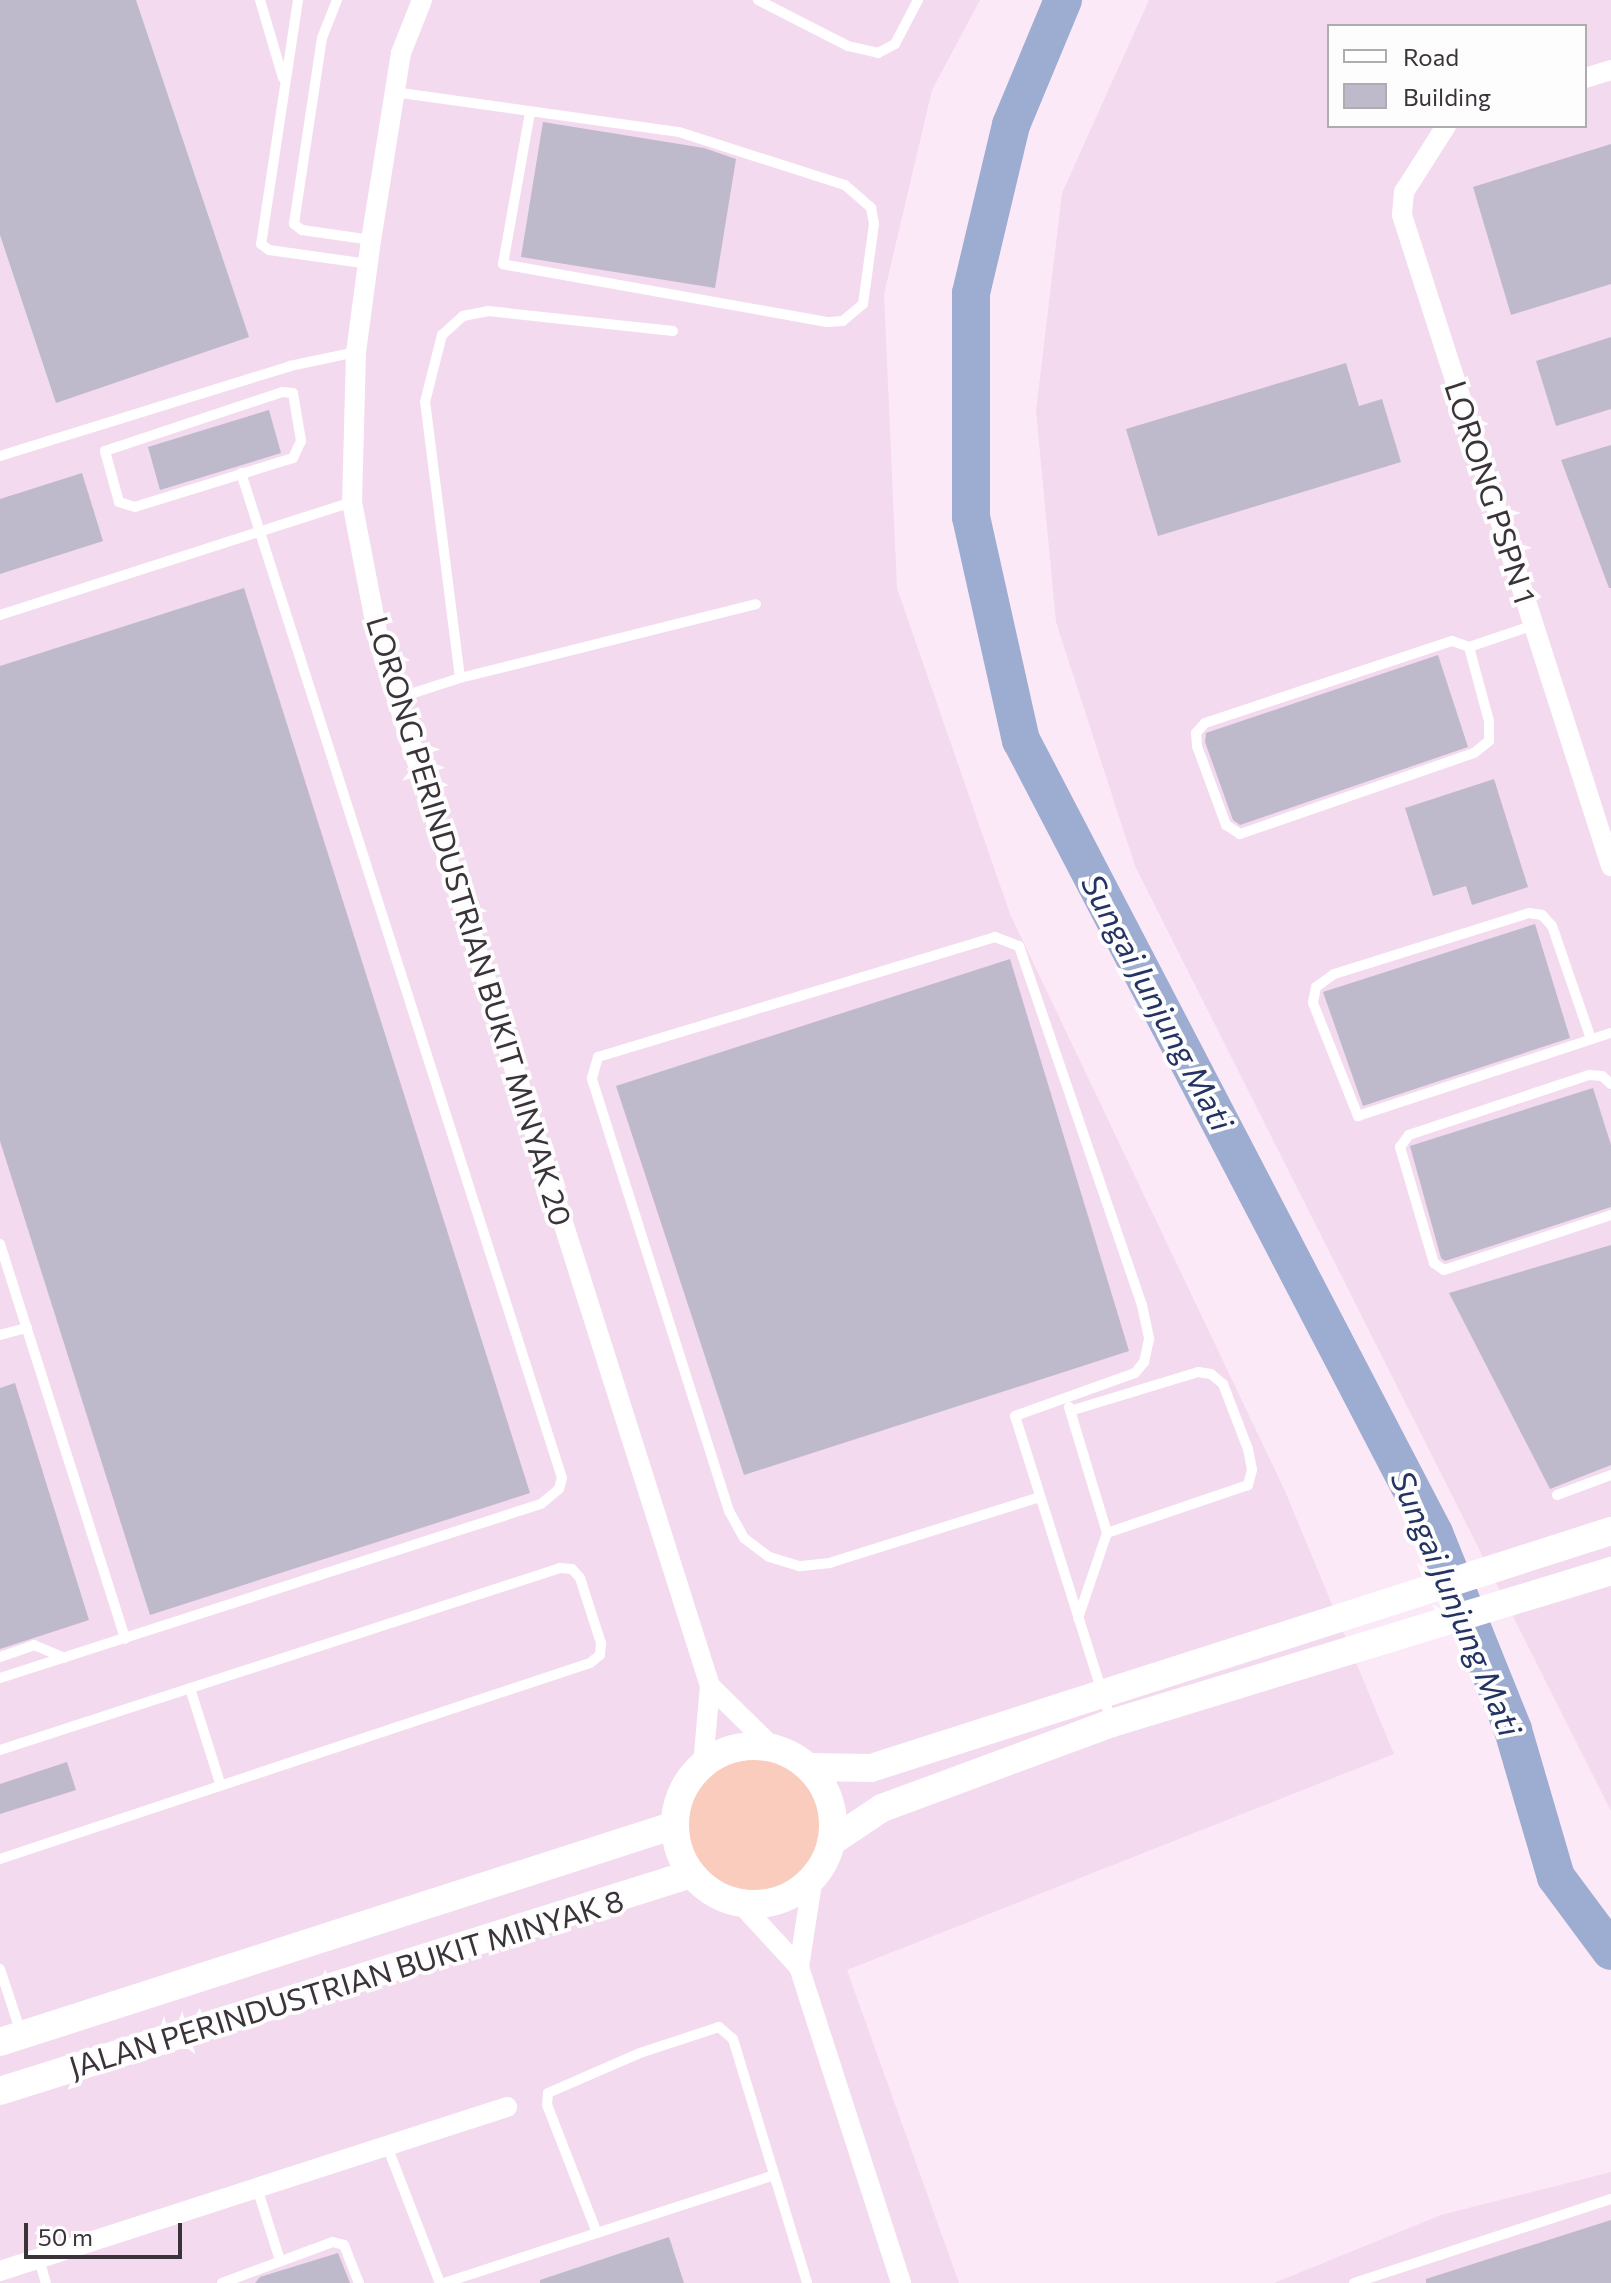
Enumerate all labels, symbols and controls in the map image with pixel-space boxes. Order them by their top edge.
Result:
legend [1327,24,1587,128]
text: Road [1403,42,1459,71]
text: Building [1403,82,1491,111]
street label: LORONG PSPN 1 [1438,376,1544,608]
street label: LORONG PERINDUSTRIAN BUKIT MINYAK 20 [360,612,580,1230]
water label: Sungai Junjung Mati [1074,867,1242,1137]
water label: Sungai Junjung Mati [1384,1464,1530,1742]
street label: JALAN PERINDUSTRIAN BUKIT MINYAK 8 [65,1881,627,2085]
scale bar [28,2207,186,2257]
text: 50 m [38,2222,93,2251]

